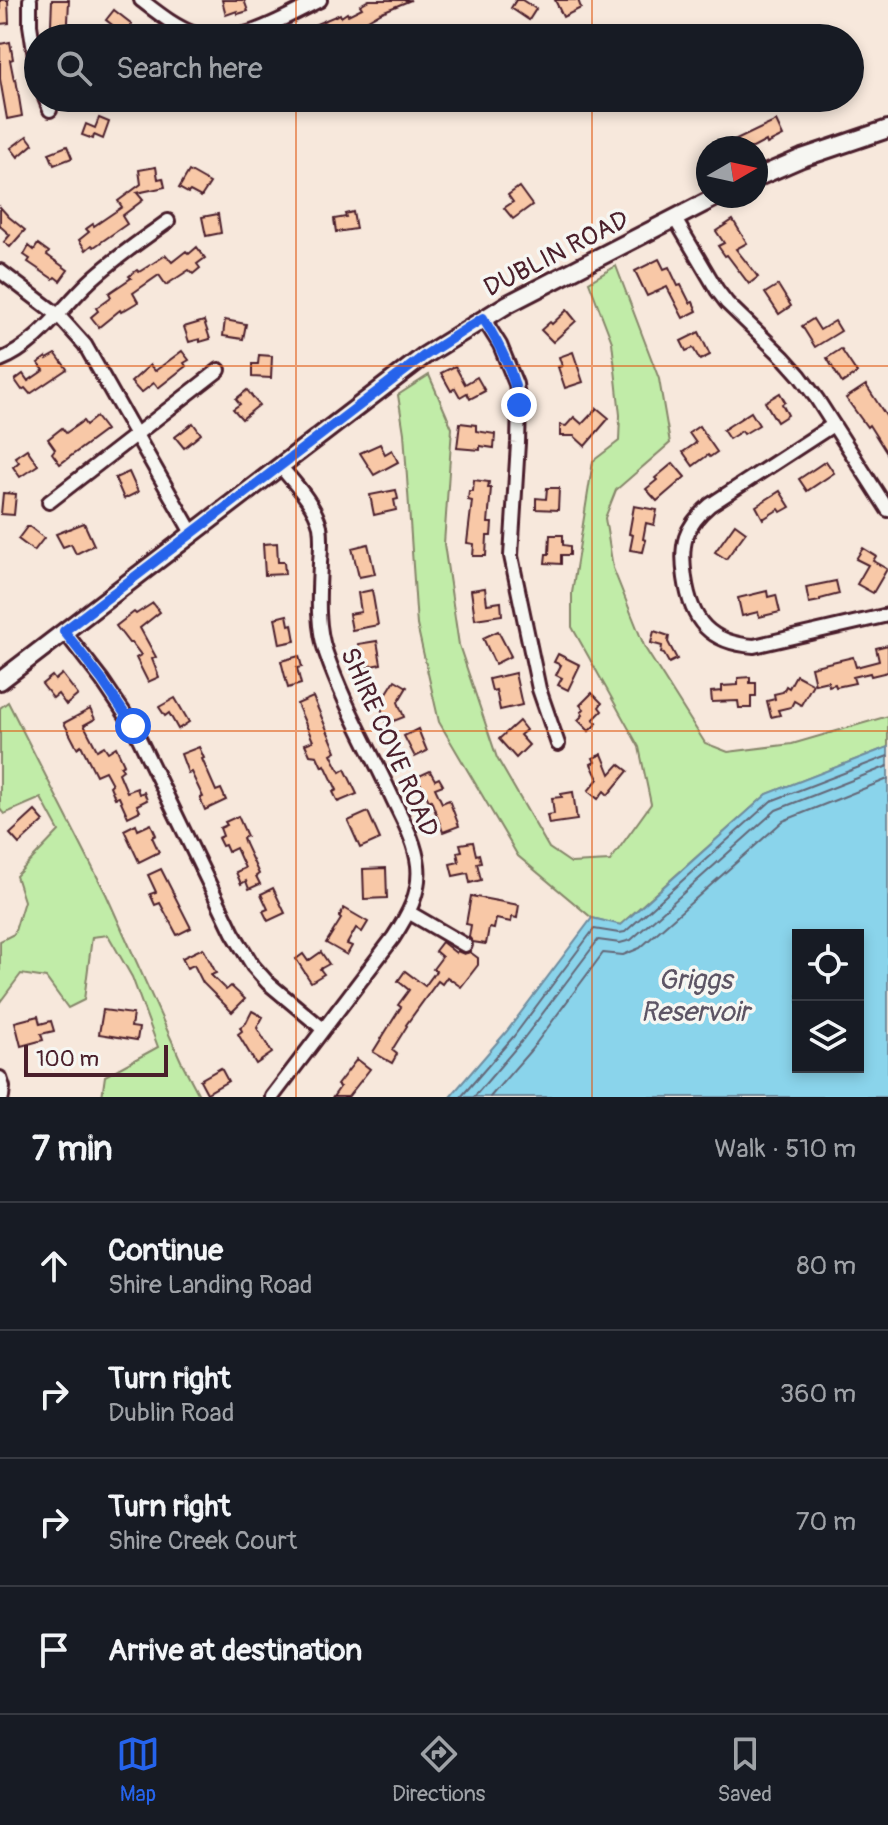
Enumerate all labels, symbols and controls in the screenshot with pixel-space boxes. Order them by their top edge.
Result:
search box [24,24,864,112]
icon: search [52,46,96,90]
text: Search here [116,50,263,87]
north arrow [696,136,768,208]
street label: DUBLIN ROAD [479,204,634,304]
route end [501,387,537,423]
street label: SHIRE COVE ROAD [333,643,445,842]
route start [115,708,151,744]
map controls [792,929,864,1073]
button: locate [792,929,864,1001]
water label: Griggs Reservoir [641,963,752,1030]
button: layers [792,1001,864,1073]
scale bar [24,1041,168,1077]
text: 100 m [36,1045,99,1073]
text: 7 min [32,1128,113,1171]
text: Walk · 510 m [714,1133,856,1165]
text: Continue [108,1232,223,1269]
icon: ahead [32,1244,76,1288]
text: 80 m [796,1250,856,1282]
text: Shire Landing Road [108,1269,313,1301]
text: Turn right [108,1360,231,1397]
icon: right [32,1372,76,1416]
text: 360 m [780,1378,856,1410]
text: Dublin Road [108,1397,234,1429]
text: Turn right [108,1488,231,1525]
icon: right [32,1500,76,1544]
text: 70 m [796,1506,856,1538]
text: Shire Creek Court [108,1525,297,1557]
icon: arrive [32,1628,76,1672]
text: Arrive at destination [108,1632,362,1669]
tab: Map [116,1732,160,1808]
tab: Directions [392,1732,485,1808]
tab: Saved [717,1732,772,1808]

